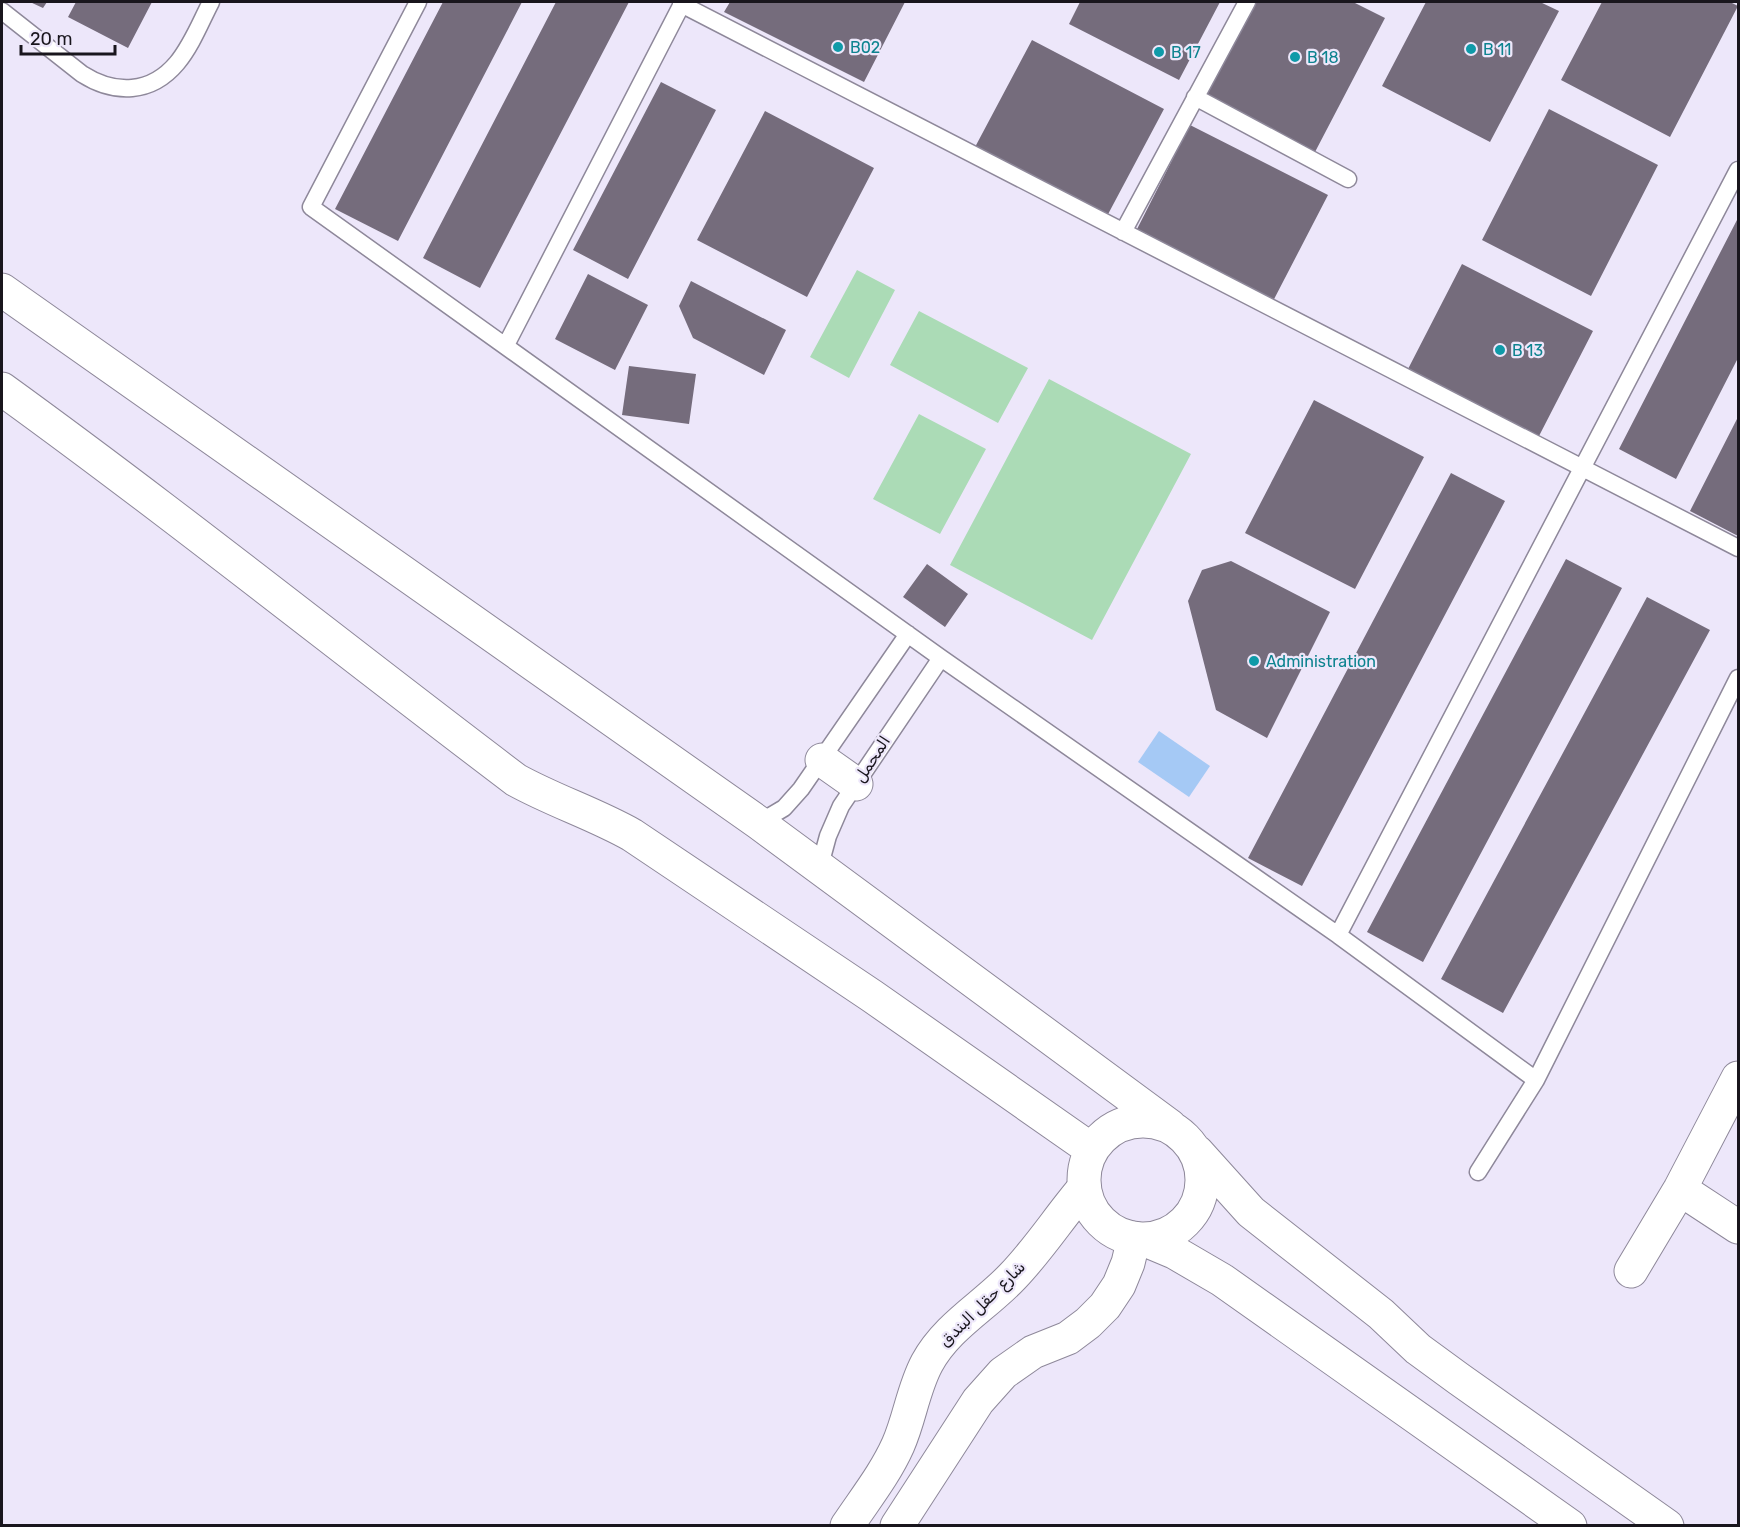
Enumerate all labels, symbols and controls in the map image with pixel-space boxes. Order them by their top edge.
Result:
scale bar [21,18,116,56]
text: 20 m [30,28,72,50]
place label: B02 [850,38,880,57]
marker: B02 [831,40,845,54]
place label: B 11 [1483,40,1511,59]
marker: B 11 [1464,42,1478,56]
place label: B 17 [1171,43,1201,62]
marker: B 17 [1152,45,1166,59]
place label: B 18 [1307,48,1339,67]
marker: B 18 [1288,50,1302,64]
place label: B 13 [1512,341,1543,360]
marker: B 13 [1493,343,1507,357]
place label: Administration [1266,652,1376,671]
marker: Administration [1247,654,1261,668]
street label: المحمل [850,732,894,786]
street label: شارع حقل البندق [935,1257,1030,1352]

